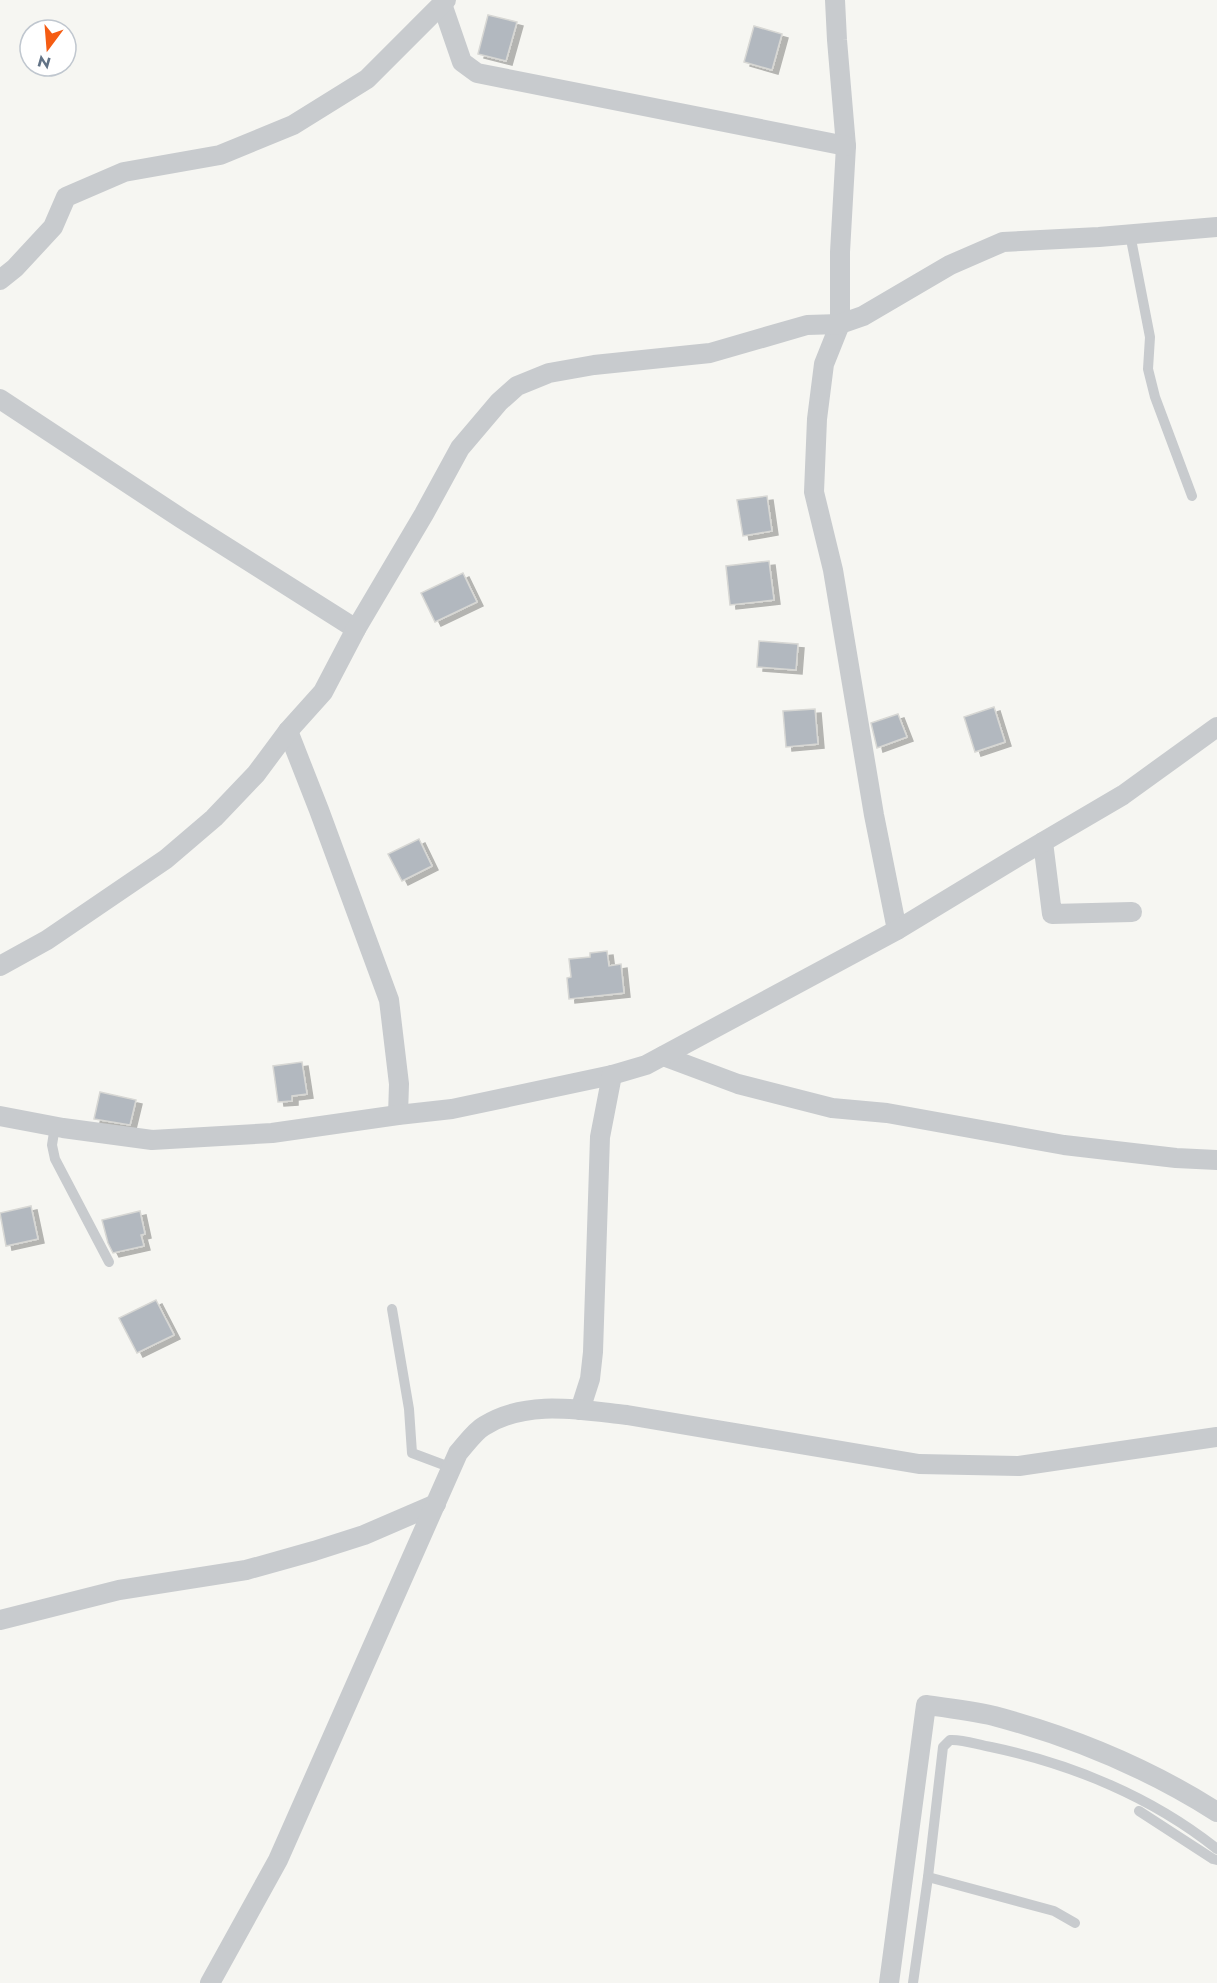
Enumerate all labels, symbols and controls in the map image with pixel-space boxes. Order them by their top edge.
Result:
north arrow [18,18,78,78]
text: N [35,49,53,75]

